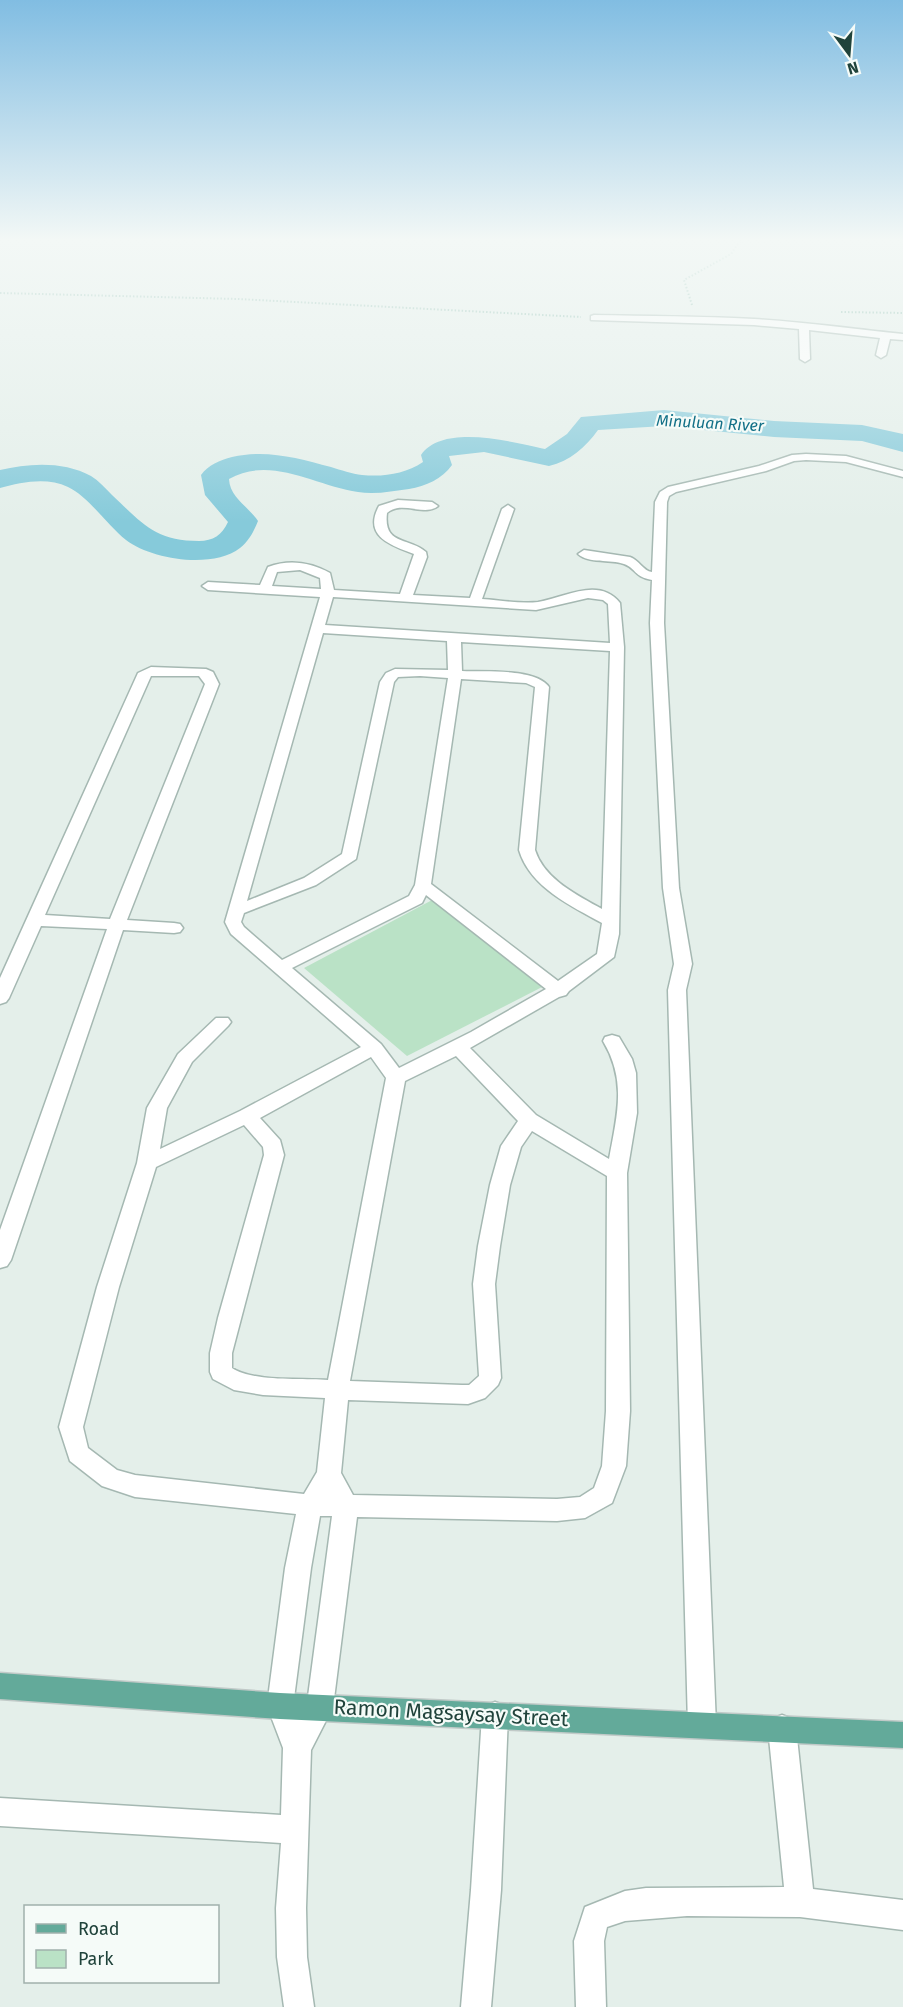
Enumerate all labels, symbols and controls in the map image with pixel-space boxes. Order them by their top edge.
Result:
north arrow [819,24,879,84]
text: N [845,57,861,79]
water label: Minuluan River [656,411,765,435]
street label: Ramon Magsaysay Street [333,1694,569,1732]
legend [24,1905,219,1983]
text: Road [78,1918,120,1940]
text: Park [78,1948,114,1970]

